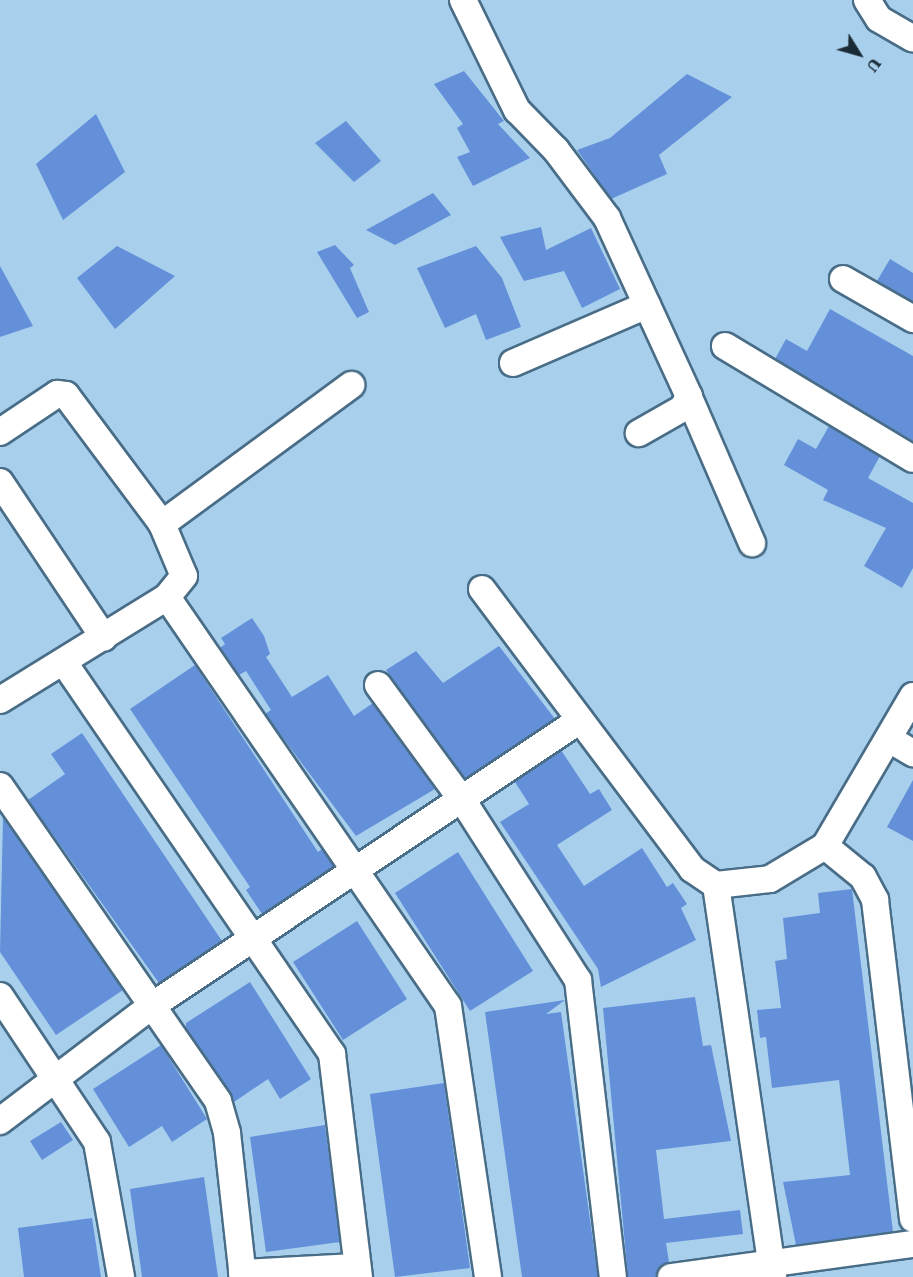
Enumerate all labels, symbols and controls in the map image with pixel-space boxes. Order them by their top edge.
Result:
north arrow [829,24,889,84]
text: U [862,54,885,76]

